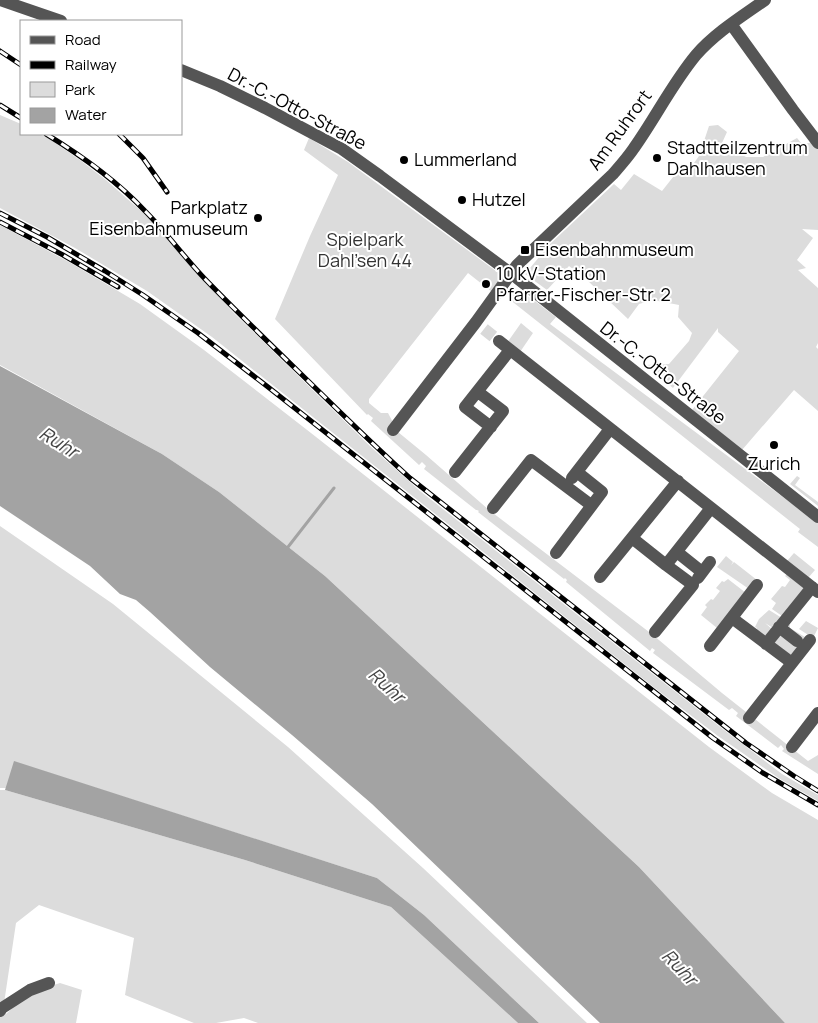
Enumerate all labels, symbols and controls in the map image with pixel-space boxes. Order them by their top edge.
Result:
legend [20,20,182,135]
text: Road [65,29,101,50]
text: Railway [65,54,117,75]
street label: Dr.-C.-Otto-Straße [224,61,371,155]
text: Park [65,79,95,100]
street label: Am Ruhrort [582,84,656,174]
text: Water [65,104,107,125]
place label: Stadtteilzentrum Dahlhausen [667,135,808,180]
place label: Lummerland [414,147,517,171]
marker: Stadtteilzentrum Dahlhausen [651,152,663,164]
marker: Lummerland [398,154,410,166]
place label: Hutzel [472,187,526,211]
marker: Hutzel [456,194,468,206]
place label: Parkplatz Eisenbahnmuseum [89,195,248,240]
marker: Parkplatz Eisenbahnmuseum [252,212,264,224]
park label: Spielpark Dahl’sen 44 [318,227,412,272]
place label: Eisenbahnmuseum [535,237,694,261]
marker: Eisenbahnmuseum [519,244,531,256]
place label: 10 kV-Station Pfarrer-Fischer-Str. 2 [496,261,671,306]
marker: 10 kV-Station Pfarrer-Fischer-Str. 2 [480,278,492,290]
street label: Dr.-C.-Otto-Straße [596,315,732,429]
water label: Ruhr [35,420,85,465]
marker: Zurich [768,439,780,451]
place label: Zurich [747,451,801,475]
water label: Ruhr [363,661,413,710]
water label: Ruhr [656,943,705,992]

